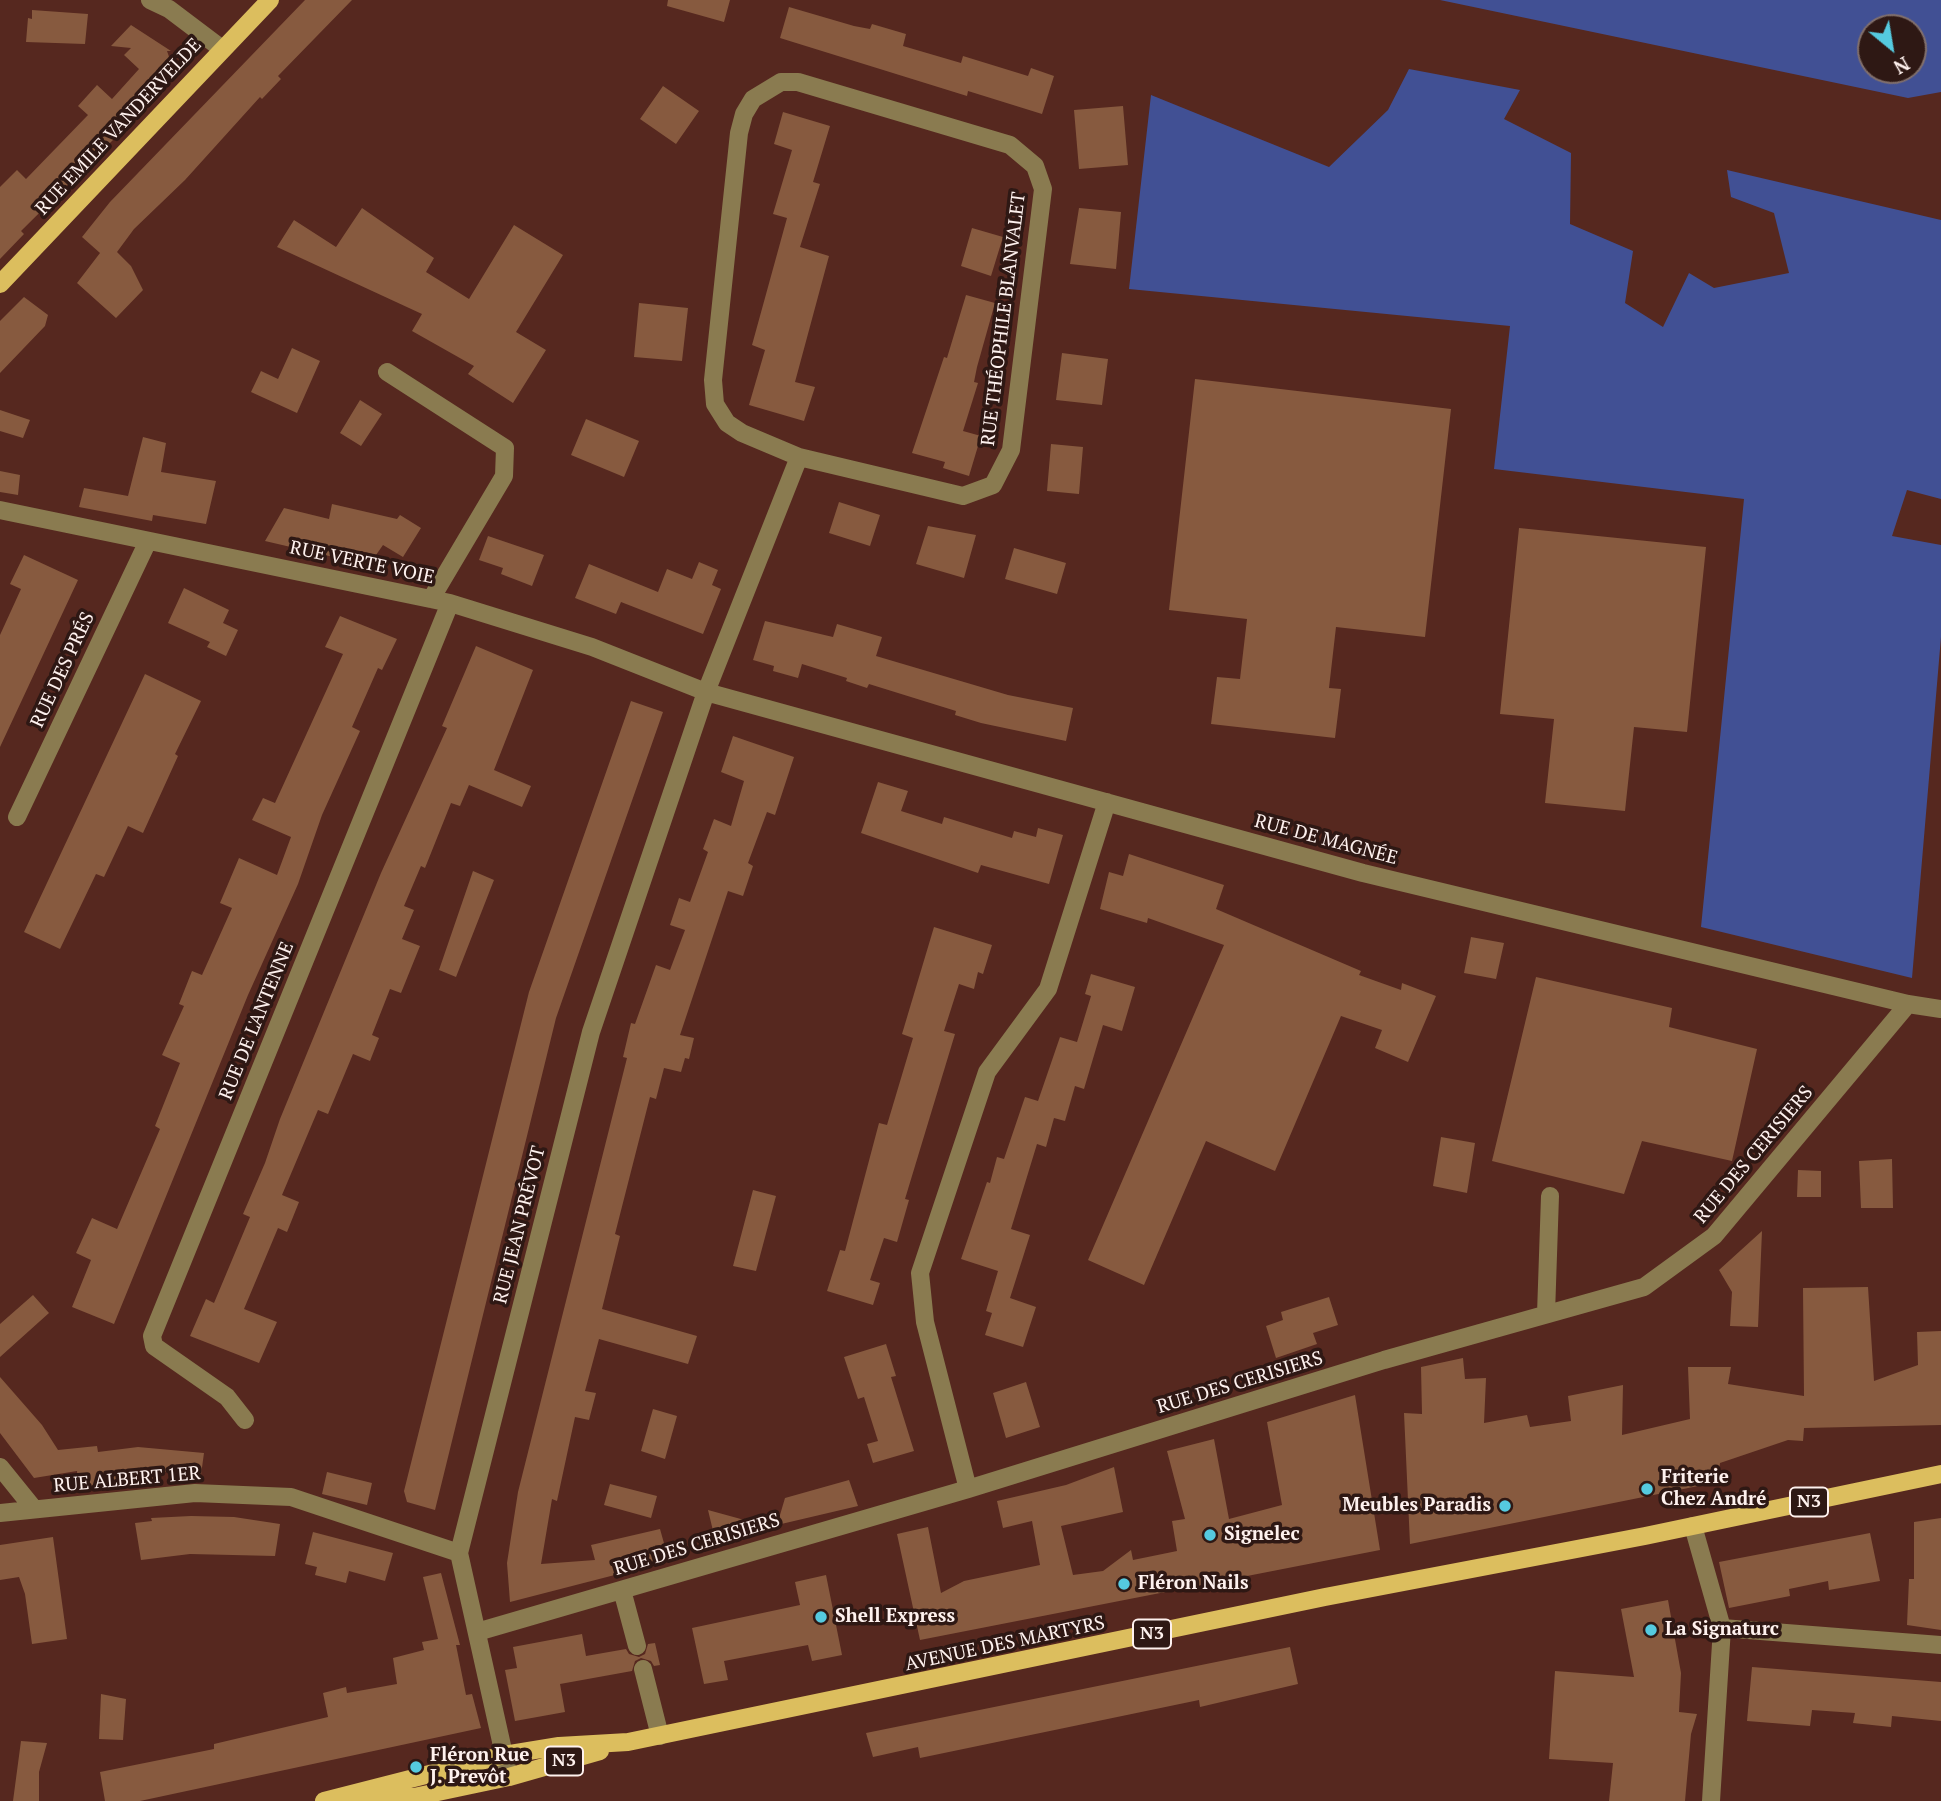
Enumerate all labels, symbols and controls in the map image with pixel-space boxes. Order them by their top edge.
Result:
north arrow [1857,14,1927,84]
street label: RUE EMILE VANDERVELDE [31,34,207,220]
text: N [1889,51,1914,80]
street label: RUE THÉOPHILE BLANVALET [977,191,1031,447]
street label: RUE VERTE VOIE [288,537,436,589]
street label: RUE DES PRÉS [26,609,100,731]
street label: RUE DE MAGNÉE [1252,810,1400,870]
street label: RUE DE L'ANTENNE [215,939,299,1103]
street label: RUE DES CERISIERS [1690,1082,1818,1228]
street label: RUE JEAN PRÉVOT [489,1144,551,1306]
street label: RUE DES CERISIERS [1154,1347,1326,1419]
street label: RUE ALBERT 1ER [53,1462,201,1498]
place label: Friterie Chez André [1661,1467,1766,1511]
marker: Friterie Chez André [1639,1481,1655,1497]
road number: N3 [1790,1488,1828,1517]
place label: Meubles Paradis [1342,1495,1491,1517]
marker: Meubles Paradis [1497,1498,1513,1514]
street label: RUE DES CERISIERS [611,1509,783,1581]
place label: Signelec [1224,1524,1300,1546]
marker: Signelec [1202,1527,1218,1543]
place label: Fléron Nails [1138,1573,1248,1595]
marker: Fléron Nails [1116,1576,1132,1592]
place label: Shell Express [835,1606,955,1628]
marker: Shell Express [813,1609,829,1625]
street label: AVENUE DES MARTYRS [903,1612,1107,1676]
road number: N3 [1133,1619,1171,1648]
place label: La Signaturc [1665,1619,1779,1641]
marker: La Signaturc [1643,1622,1659,1638]
place label: Fléron Rue J. Prevôt [430,1745,530,1789]
road number: N3 [545,1746,583,1776]
marker: Fléron Rue J. Prevôt [408,1759,424,1775]

